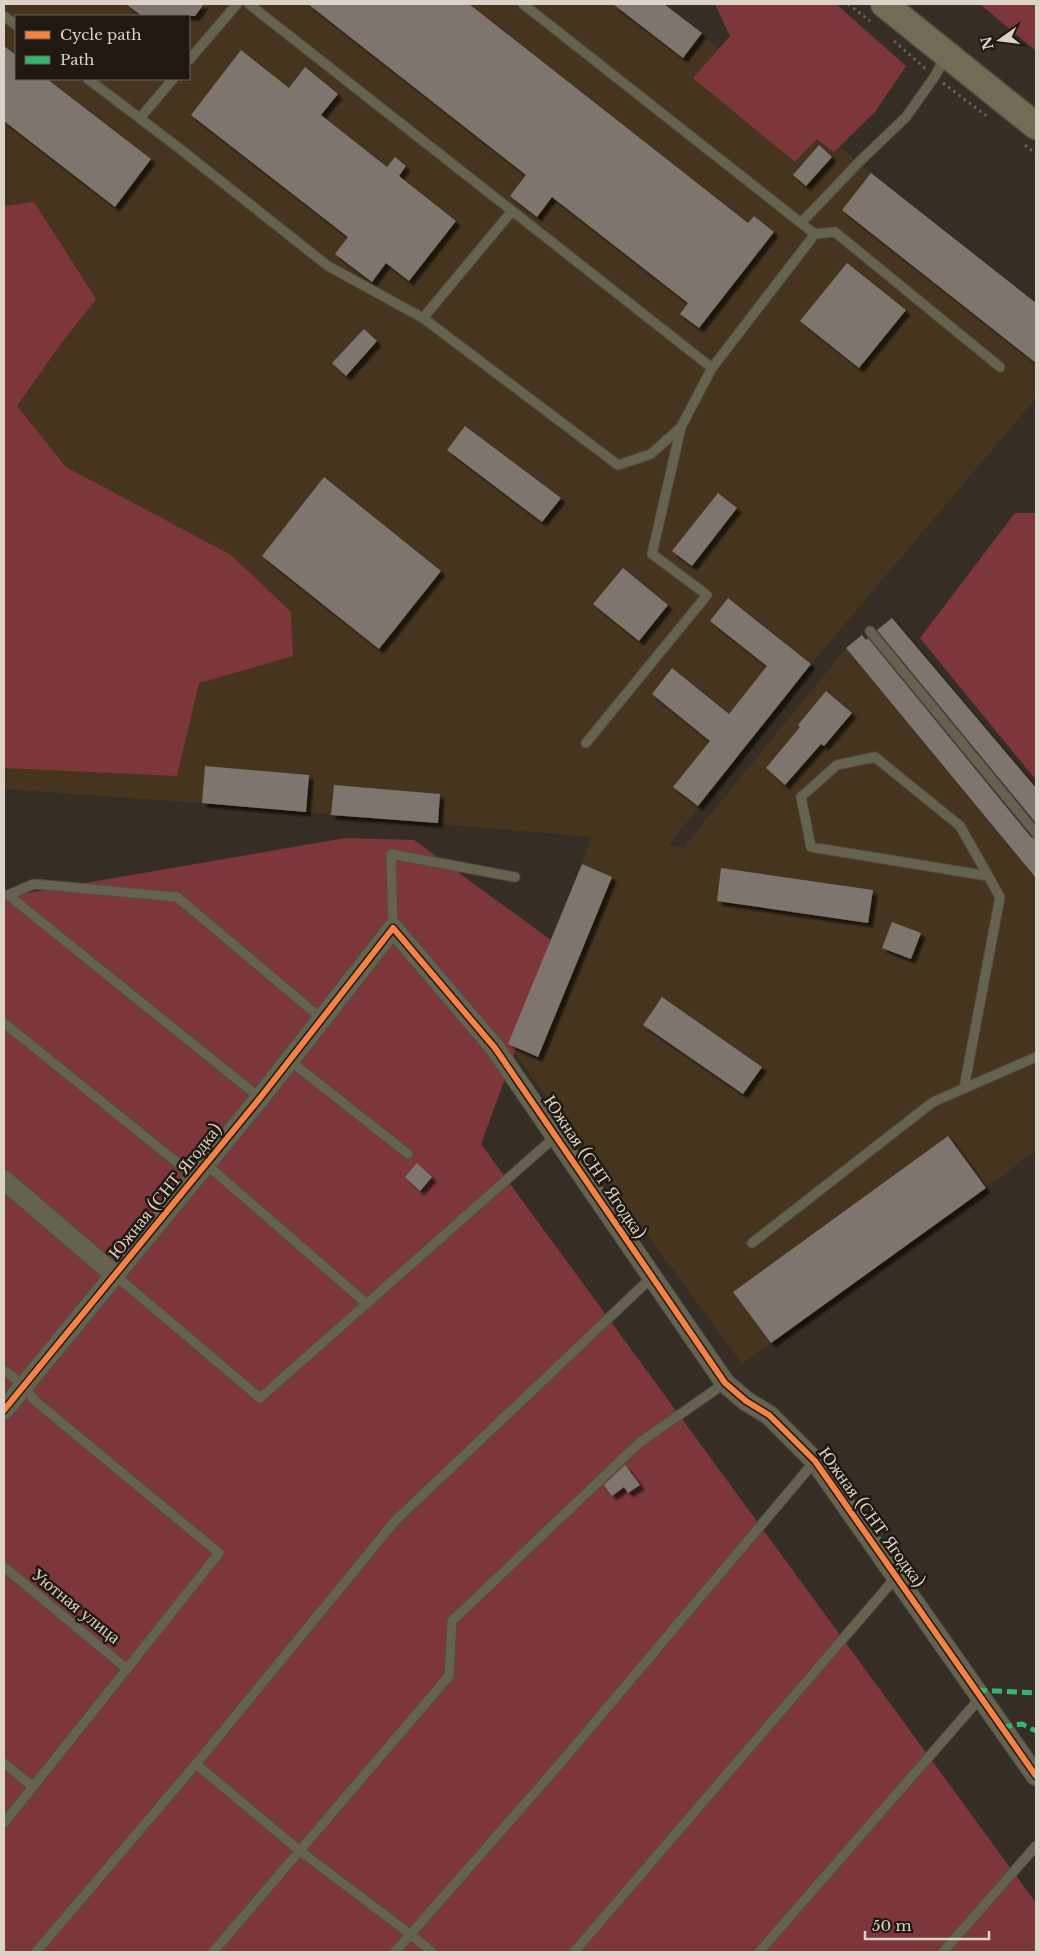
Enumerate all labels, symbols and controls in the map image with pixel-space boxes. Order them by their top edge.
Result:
legend [15,15,190,80]
north arrow [975,15,1025,65]
text: Cycle path [60,25,142,44]
text: N [977,35,998,52]
text: Path [60,50,94,69]
street label: Южная (СНТ Ягодка) [539,1091,651,1243]
street label: Южная (СНТ Ягодка) [103,1119,227,1263]
street label: Южная (СНТ Ягодка) [814,1442,930,1592]
street label: Уютная улица [27,1564,125,1648]
scale bar [865,1908,989,1940]
text: 50 m [872,1916,912,1935]

